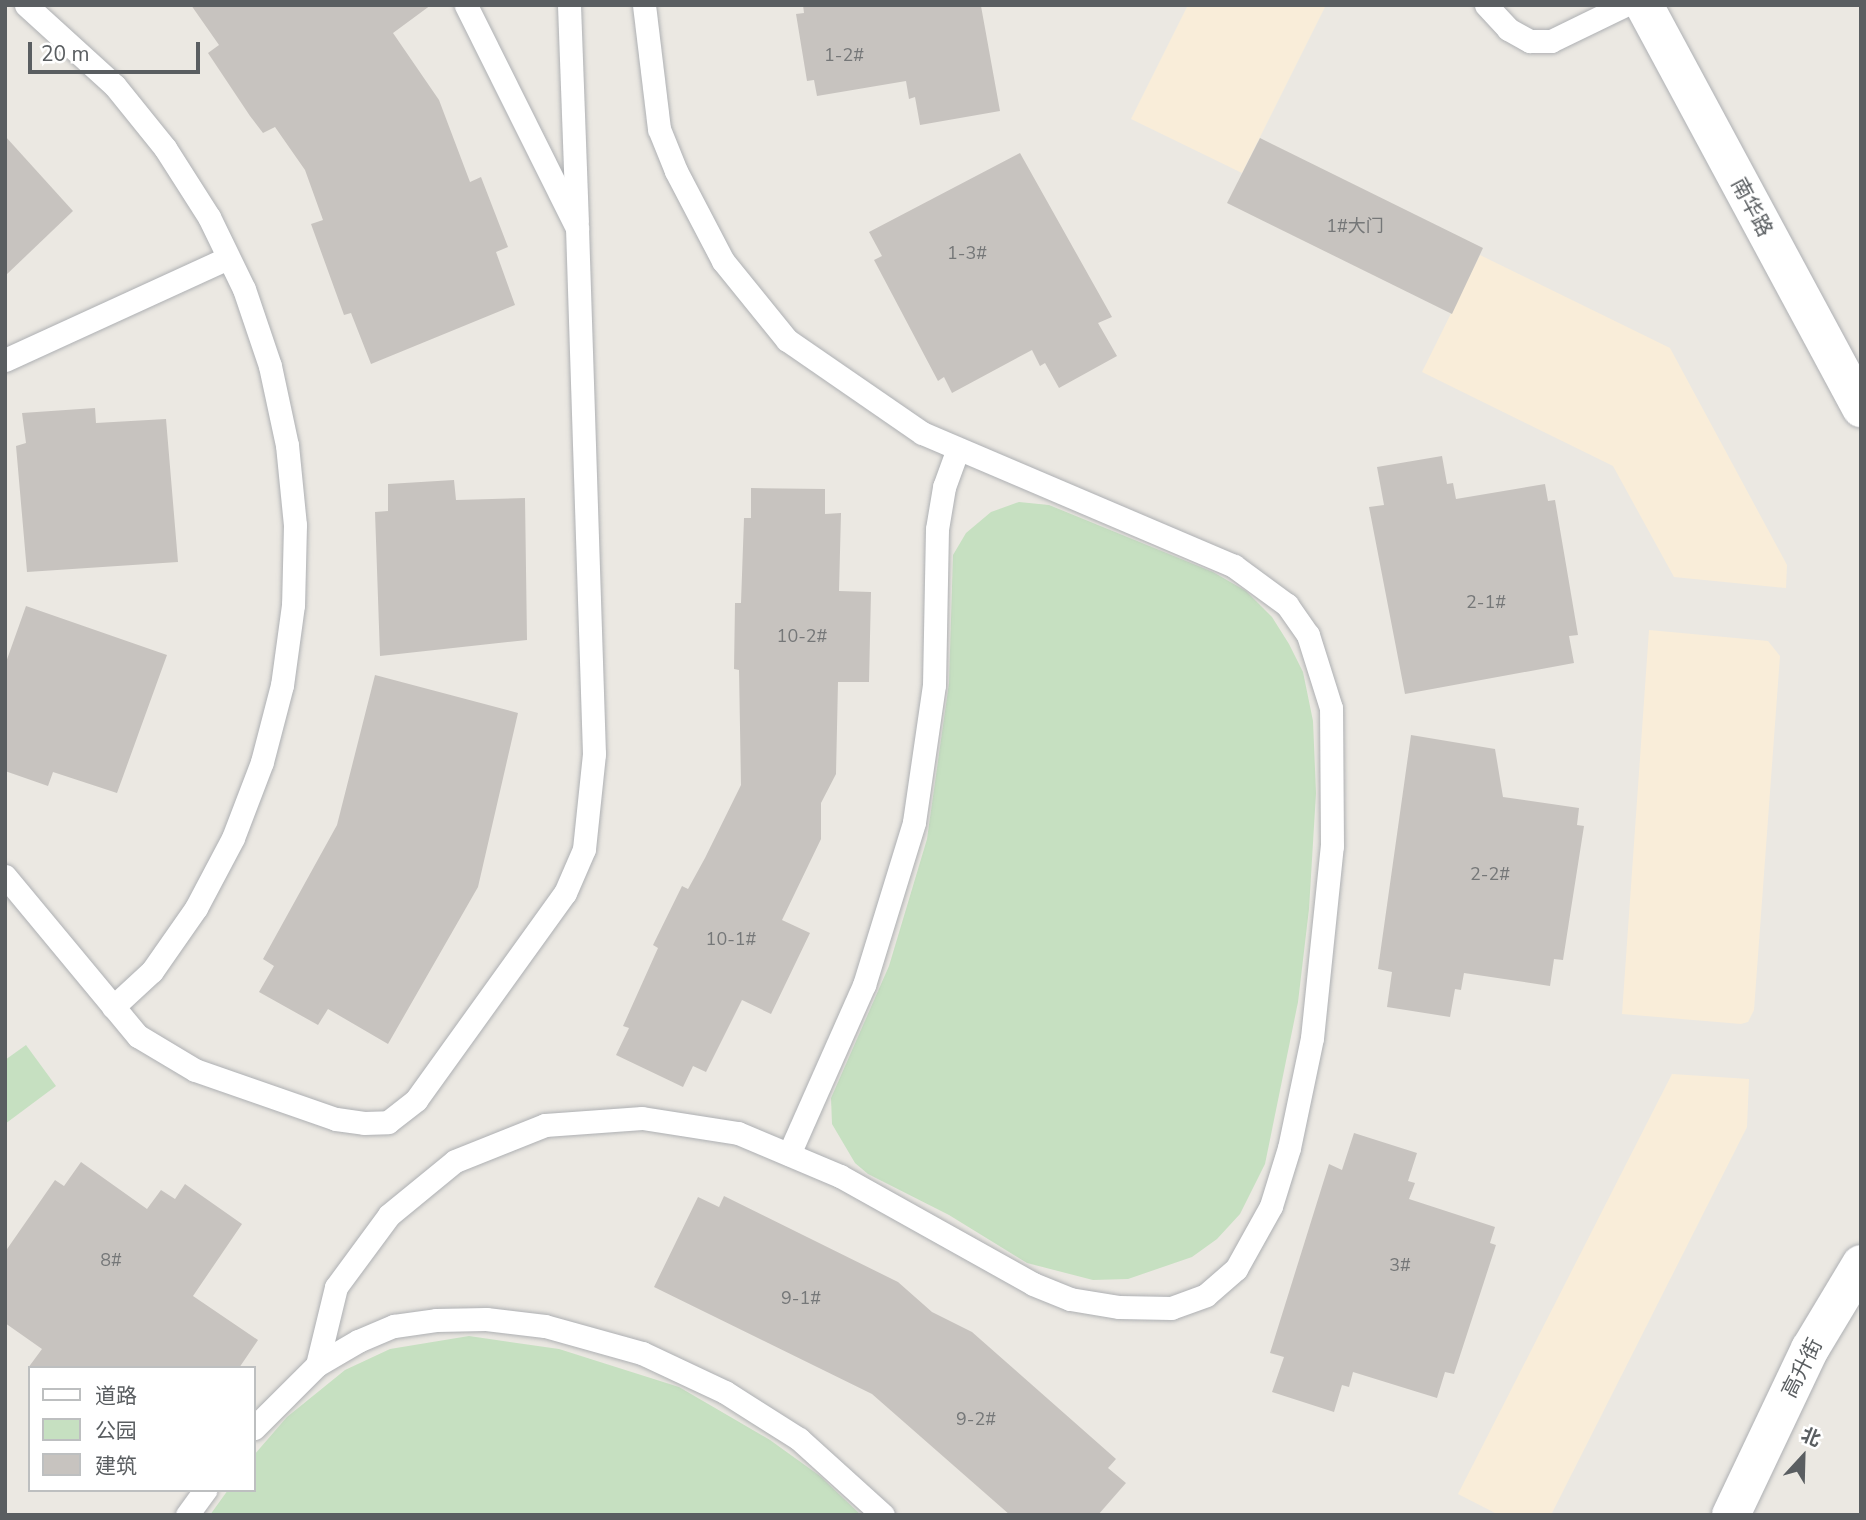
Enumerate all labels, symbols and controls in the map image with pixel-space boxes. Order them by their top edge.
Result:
scale bar [32,28,203,72]
text: 20 m [41,40,90,68]
house number: 1-2# [824,44,864,66]
street label: 南华路 [1726,173,1778,241]
house number: 1#大门 [1326,215,1384,237]
house number: 1-3# [947,242,987,264]
house number: 2-1# [1466,591,1506,613]
house number: 10-2# [777,625,827,647]
house number: 2-2# [1470,863,1510,885]
house number: 10-1# [706,928,756,950]
house number: 8# [100,1249,122,1271]
house number: 3# [1389,1254,1411,1276]
house number: 9-1# [781,1287,821,1309]
street label: 高升街 [1776,1334,1828,1402]
legend [28,1366,256,1492]
text: 道路 [95,1382,137,1410]
house number: 9-2# [956,1408,996,1430]
text: 公园 [95,1417,137,1445]
north arrow [1768,1422,1838,1492]
text: 北 [1797,1422,1825,1453]
text: 建筑 [95,1452,137,1480]

